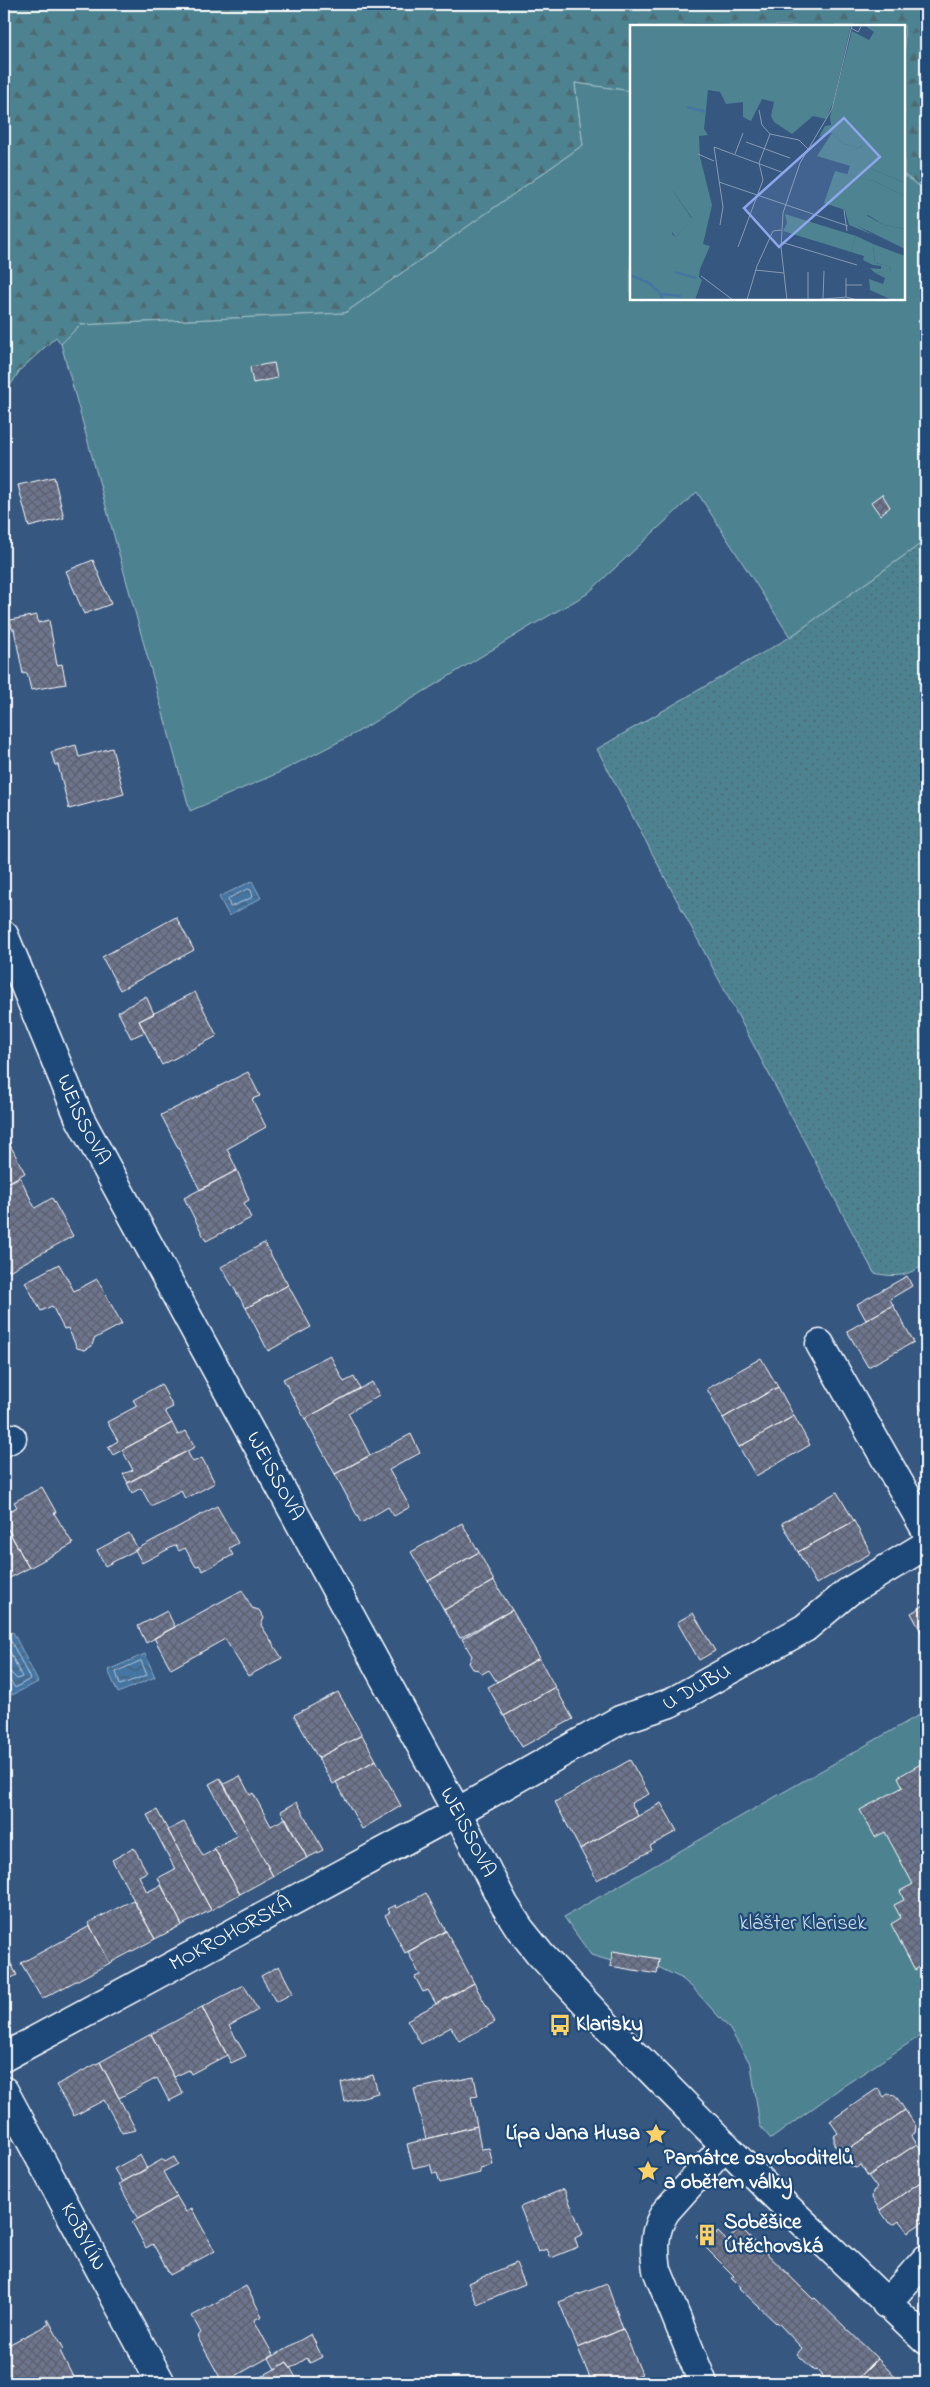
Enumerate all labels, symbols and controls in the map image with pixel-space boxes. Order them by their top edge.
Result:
inset map [630,25,905,300]
street label: WEISSOVA [48,1070,117,1171]
street label: WEISSOVA [238,1426,311,1526]
street label: U DUBU [657,1657,737,1719]
street label: WEISSOVA [432,1782,503,1883]
street label: MOKROHORSKÁ [164,1888,298,1980]
park label: klášter Klarisek [740,1909,867,1939]
place label: Klarisky [576,2010,643,2042]
bus stop icon: Klarisky [547,2012,573,2038]
place label: Lípa Jana Husa [506,2119,640,2149]
place icon: Lípa Jana Husa [643,2121,669,2147]
place label: Památce osvoboditelů a obětem války [664,2144,854,2200]
place icon: Památce osvoboditelů a obětem války [635,2158,661,2184]
street label: KOBYLÍN [52,2198,113,2277]
place label: Soběšice Útěchovská [724,2208,823,2262]
building icon: Soběšice Útěchovská [694,2222,720,2248]

